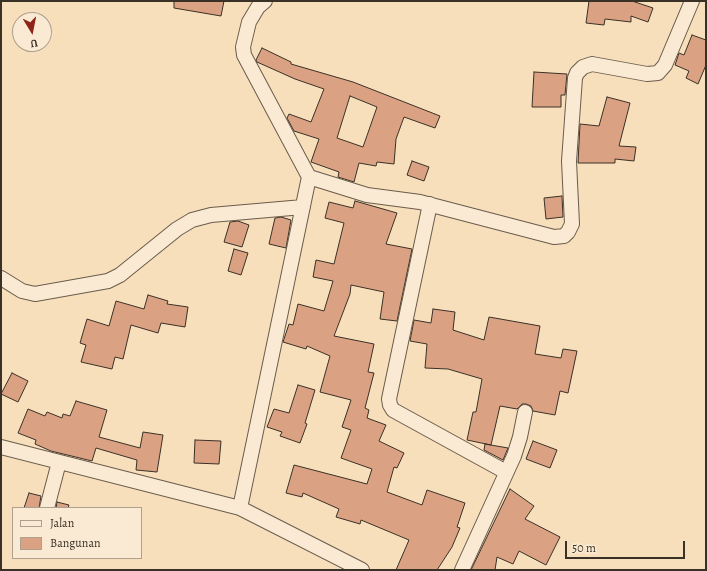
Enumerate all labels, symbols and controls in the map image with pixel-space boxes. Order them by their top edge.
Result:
north arrow [12,12,52,52]
text: U [29,35,39,51]
legend [12,507,142,559]
text: Jalan [50,515,74,531]
scale bar [567,533,687,559]
text: Bangunan [50,535,101,551]
text: 50 m [572,540,596,556]

